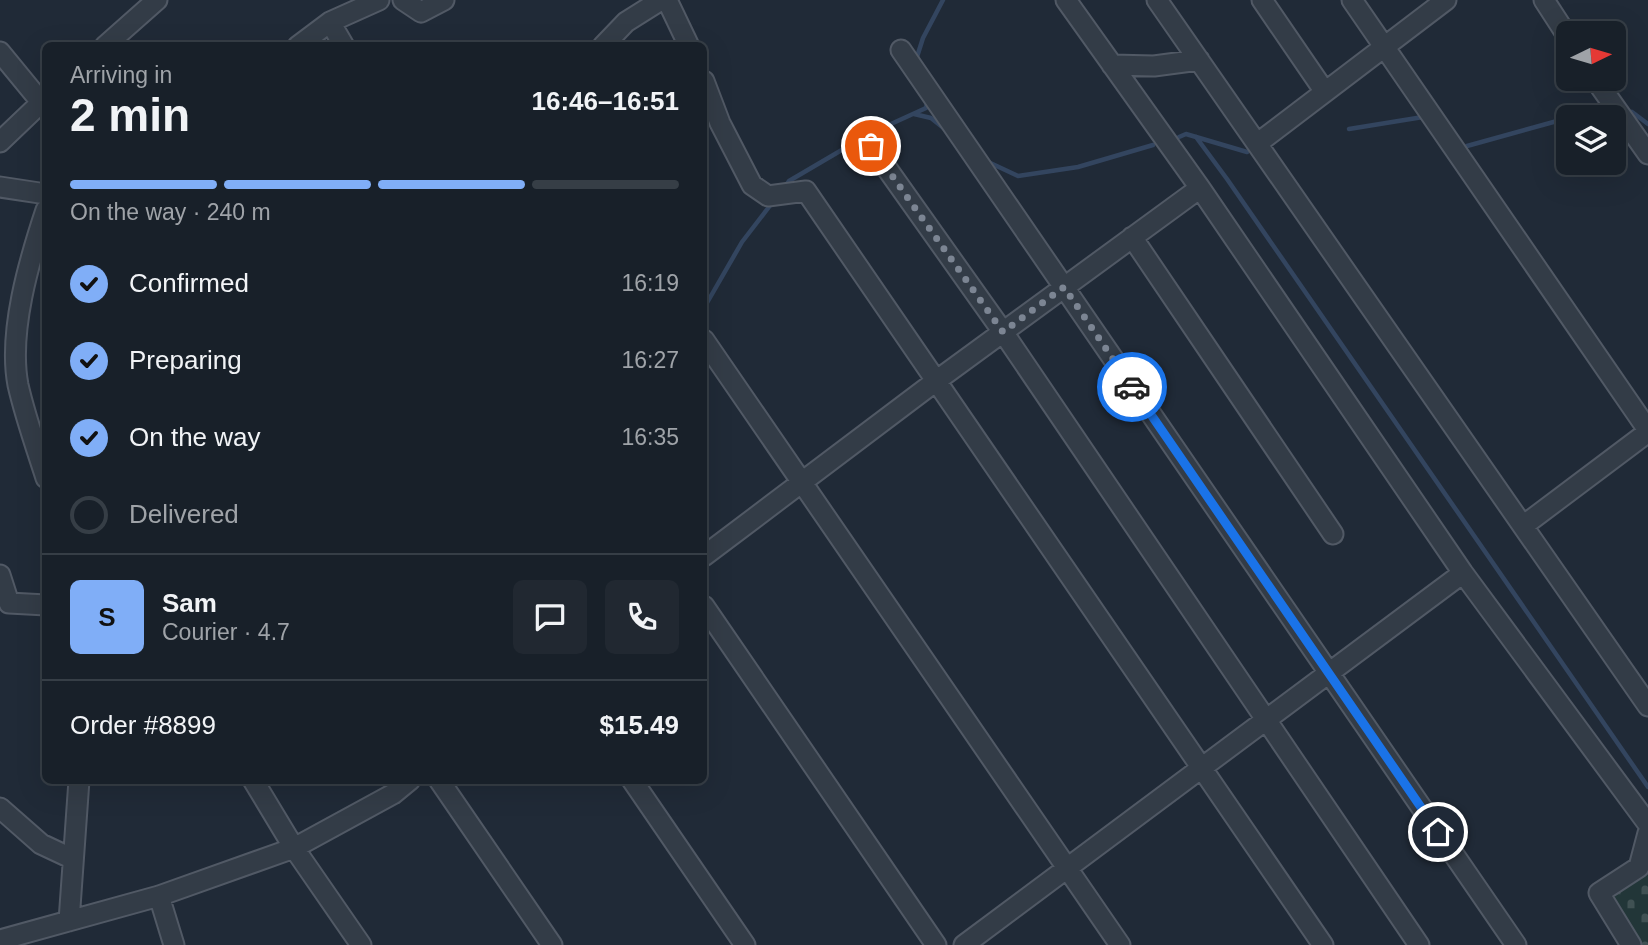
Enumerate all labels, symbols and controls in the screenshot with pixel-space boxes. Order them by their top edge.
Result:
north arrow [1556,21,1626,91]
map controls [1556,21,1626,175]
text: Arriving in [70,62,172,88]
text: 16:46–16:51 [532,86,679,116]
text: 2 min [70,89,190,141]
button: layers [1556,105,1626,175]
pin [841,116,901,176]
icon: bag [852,127,890,165]
text: On the way · 240 m [70,199,271,225]
icon: check [70,265,108,303]
text: Confirmed [129,268,249,298]
text: 16:19 [621,270,679,296]
icon: check [70,342,108,380]
text: Preparing [129,345,242,375]
text: 16:27 [621,347,679,373]
courier [1097,352,1167,422]
icon: car [1113,368,1151,406]
icon: check [70,419,108,457]
text: On the way [129,422,261,452]
text: 16:35 [621,424,679,450]
text: Delivered [129,499,239,529]
button: chat [513,580,587,654]
button: phone [605,580,679,654]
text: Sam [162,588,217,618]
text: S [98,602,116,632]
text: Courier · 4.7 [162,619,290,645]
text: Order #8899 [70,710,216,740]
text: $15.49 [599,710,679,740]
pin [1408,802,1468,862]
icon: home [1419,813,1457,851]

